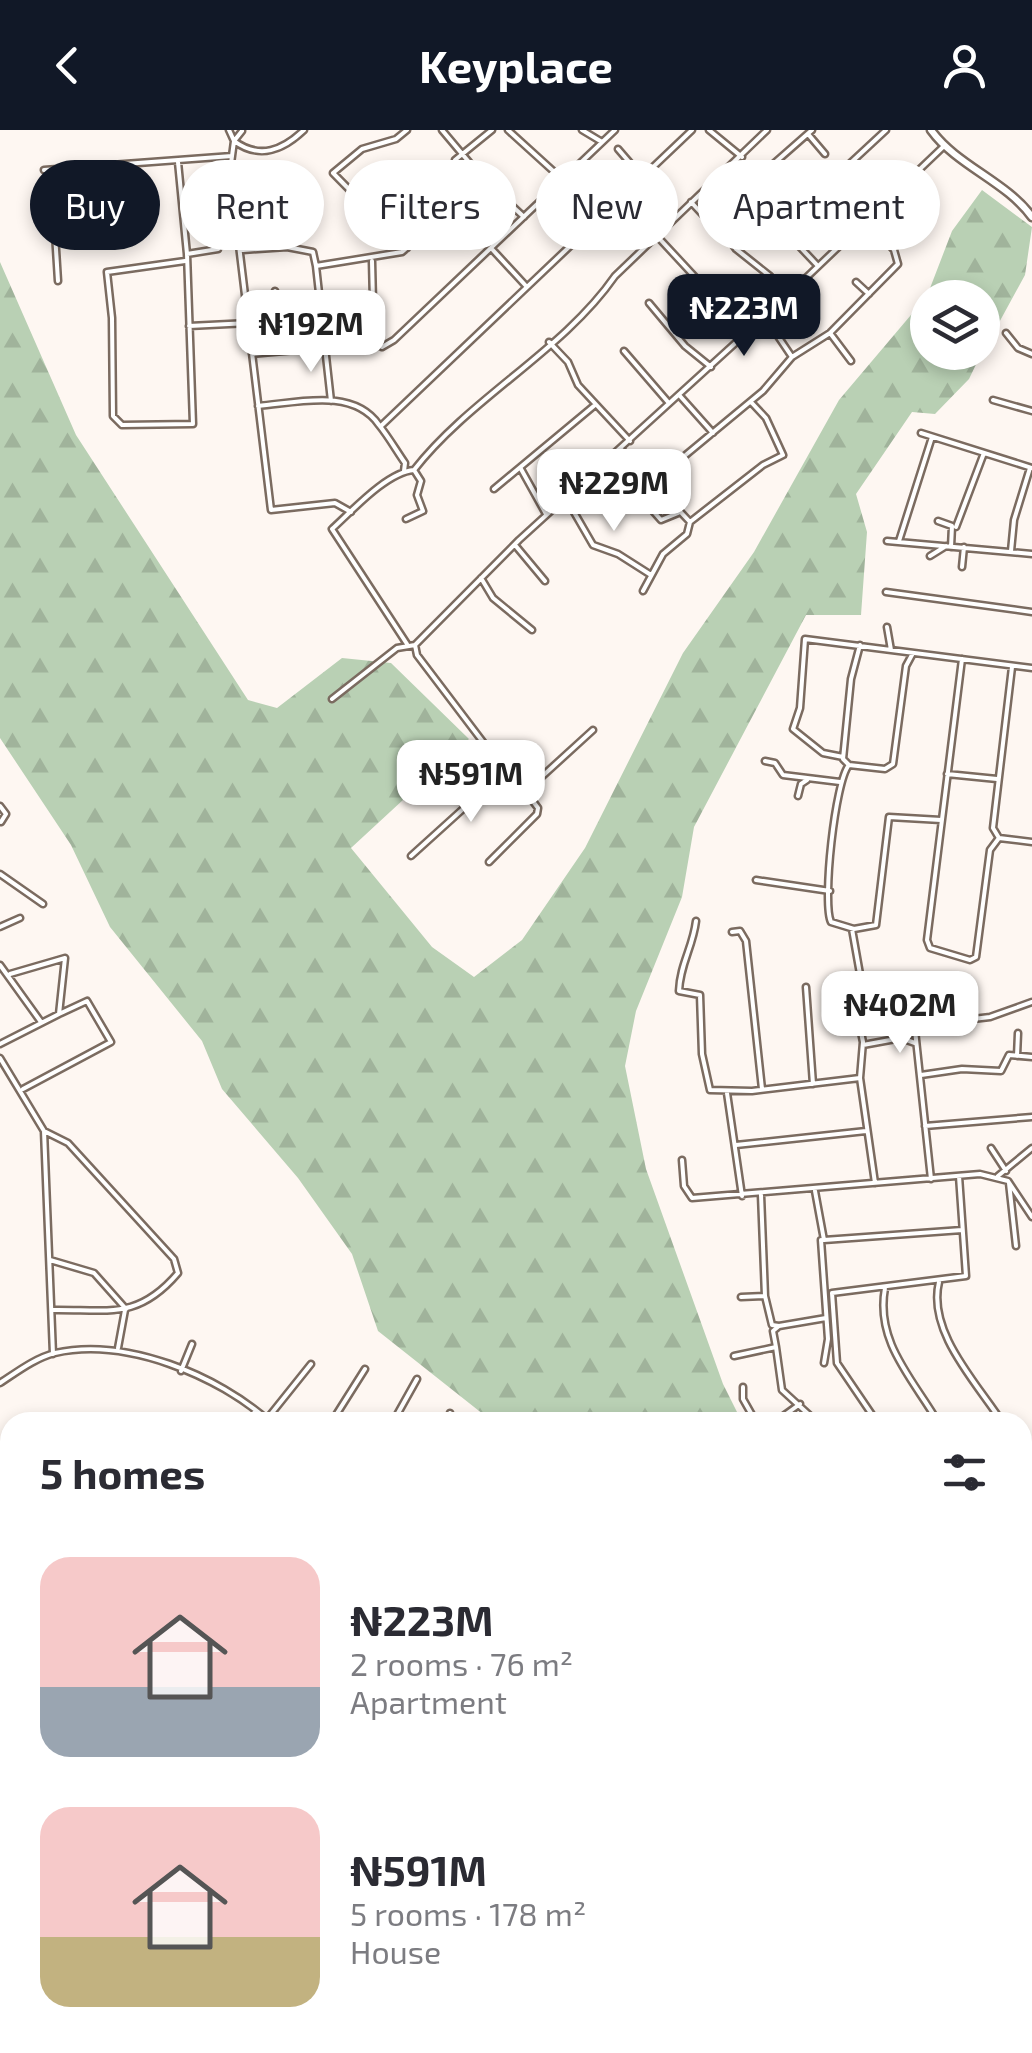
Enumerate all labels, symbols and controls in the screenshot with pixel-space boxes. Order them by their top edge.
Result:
icon: back [40,38,95,93]
text: Keyplace [419,38,613,92]
icon: person [937,38,992,93]
chip: Buy [30,160,160,250]
chip: Rent [180,160,324,250]
chip: Filters [344,160,516,250]
chip: New [536,160,678,250]
chip: Apartment [698,160,940,250]
pin: ₦223M [674,274,814,359]
map controls [910,280,1000,370]
button: layers [910,280,1000,370]
text: ₦223M [689,287,799,325]
pin: ₦192M [241,290,381,375]
text: ₦192M [258,303,364,341]
pin: ₦229M [544,449,684,534]
text: ₦229M [559,462,669,500]
pin: ₦591M [401,740,541,825]
text: ₦591M [419,753,523,791]
pin: ₦402M [830,971,970,1056]
text: ₦402M [843,984,957,1022]
icon: filters [937,1445,992,1500]
text: 5 homes [40,1447,205,1497]
text: ₦223M [350,1594,494,1644]
icon: home [120,1597,240,1717]
text: 2 rooms · 76 m² [350,1644,573,1682]
text: Apartment [350,1682,507,1720]
text: ₦591M [350,1844,487,1894]
icon: home [120,1847,240,1967]
text: 5 rooms · 178 m² [350,1894,586,1932]
text: House [350,1932,441,1970]

